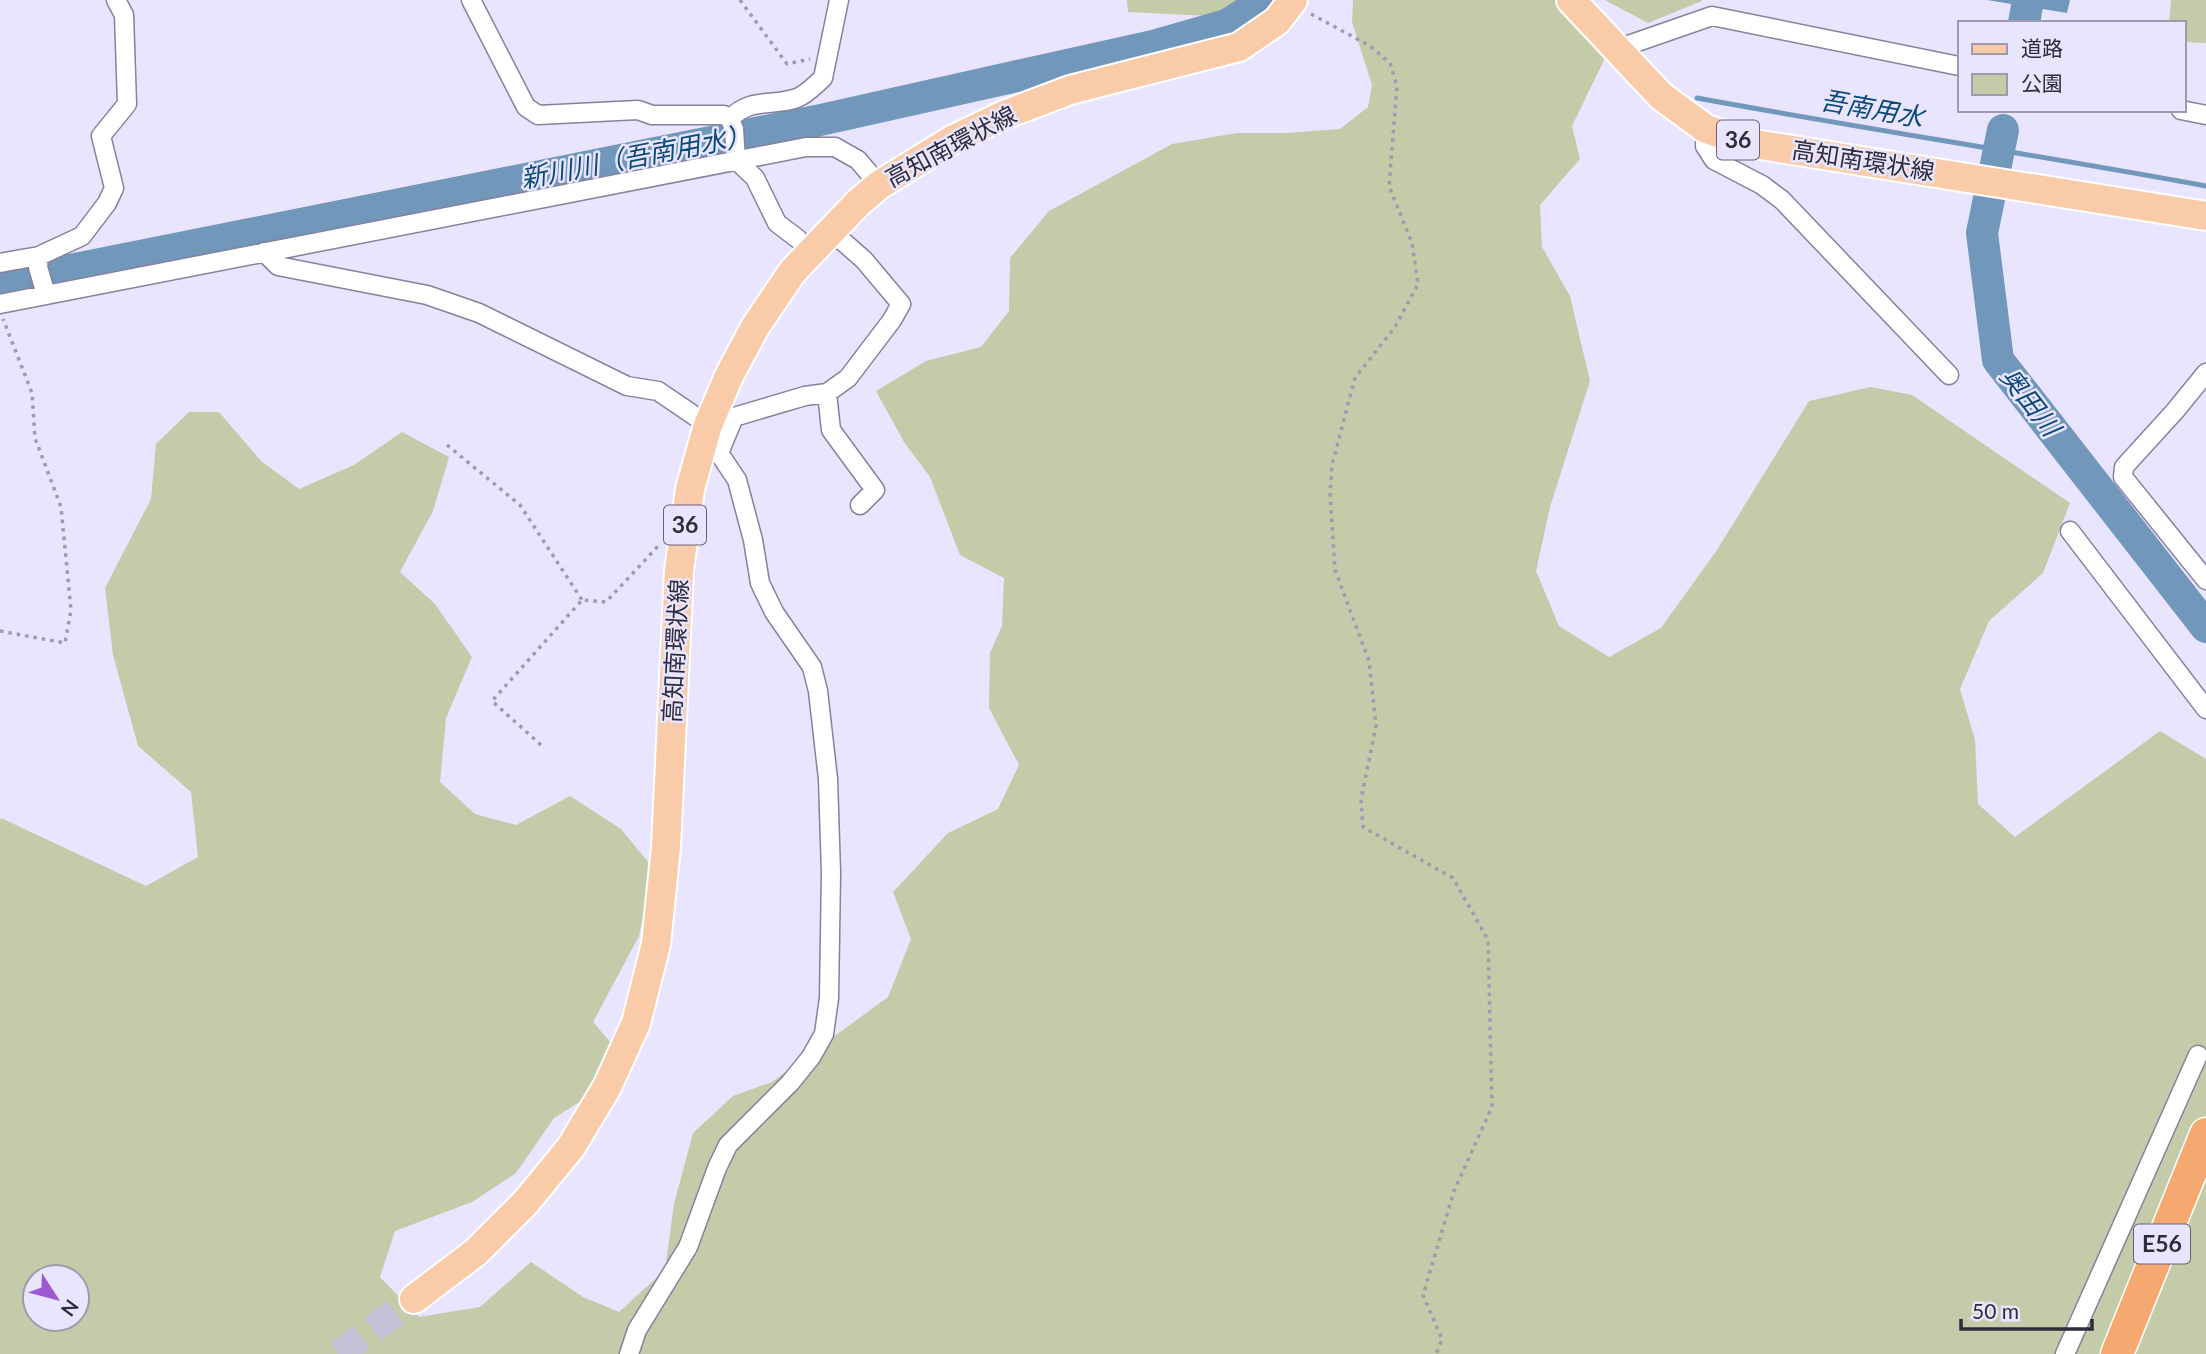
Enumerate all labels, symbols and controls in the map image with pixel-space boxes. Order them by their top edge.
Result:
legend [1958,21,2185,112]
text: 道路 [2021,35,2063,60]
text: 公園 [2021,70,2063,95]
water label: 吾南用水 [1818,83,1929,133]
street label: 高知南環状線 [880,99,1021,192]
water label: 新川川（吾南用水） [518,118,754,194]
road number: 36 [1717,120,1759,160]
street label: 高知南環状線 [1790,134,1937,185]
water label: 奥田川 [1994,361,2069,444]
road number: 36 [664,505,706,544]
street label: 高知南環状線 [656,578,693,724]
road number: E56 [2134,1224,2190,1264]
north arrow [21,1263,91,1333]
scale bar [1961,1288,2092,1332]
text: N [57,1296,84,1321]
text: 50 m [1972,1298,2019,1323]

